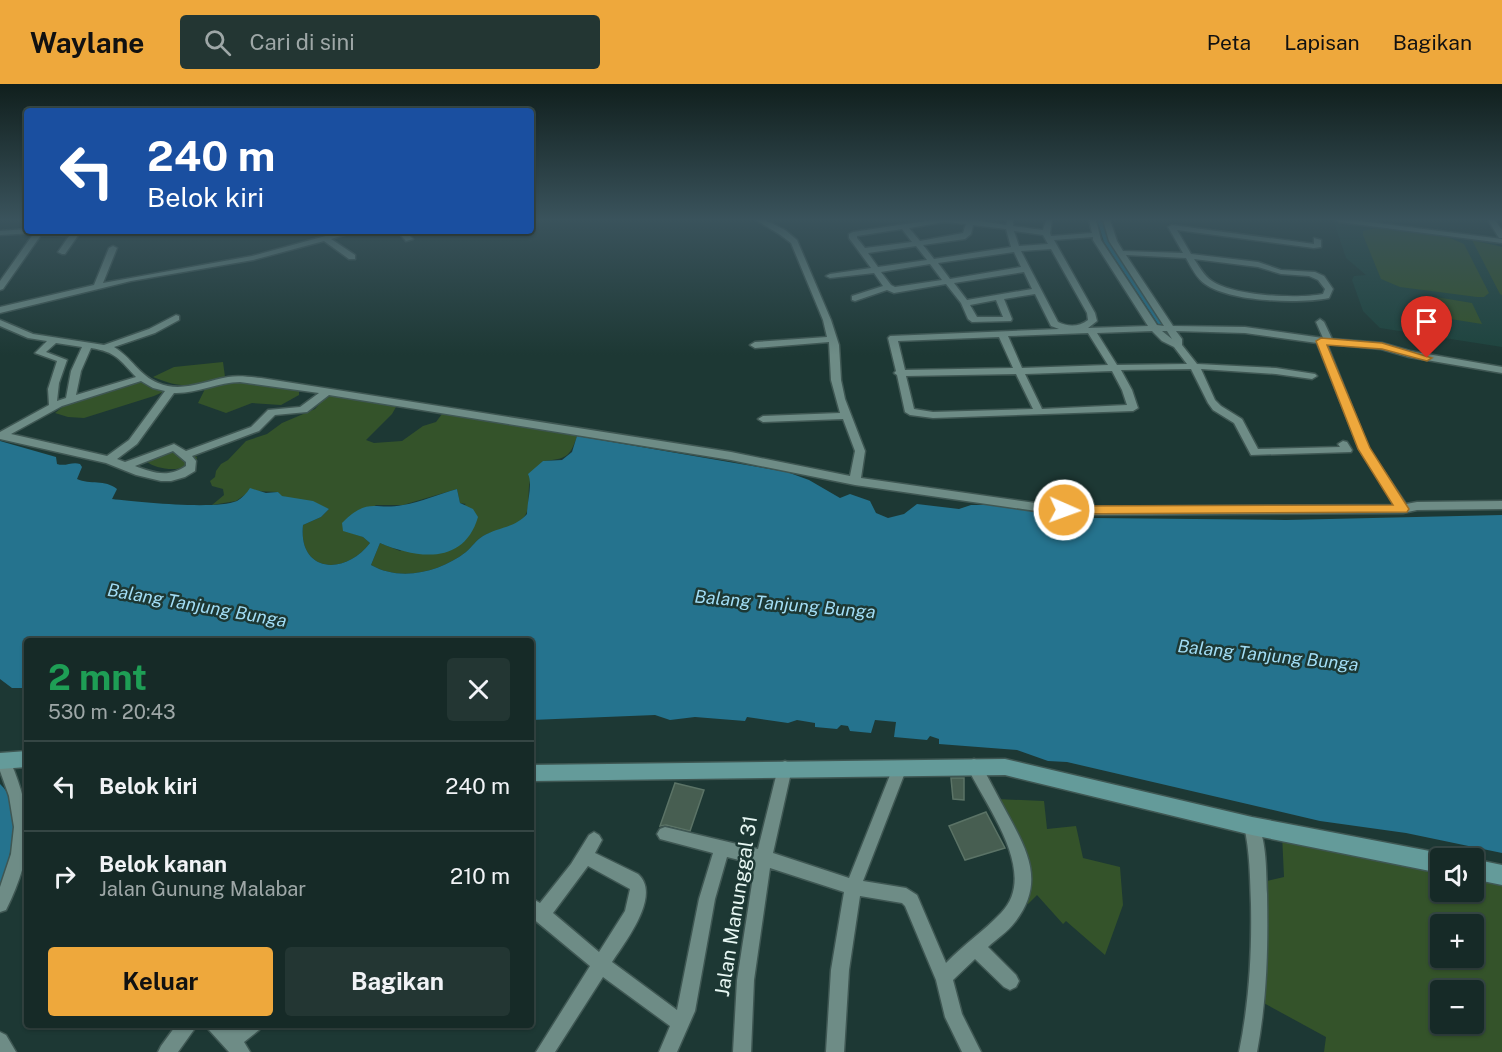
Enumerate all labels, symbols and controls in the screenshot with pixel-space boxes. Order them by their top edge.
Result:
search box [180,15,600,69]
text: Waylane [30,26,144,59]
icon: search [201,26,234,59]
text: Cari di sini [249,29,355,55]
text: Peta [1207,30,1251,55]
text: Lapisan [1284,30,1360,55]
text: Bagikan [1393,30,1472,55]
text: 240 m [147,131,275,180]
icon: left [48,132,126,210]
text: Belok kiri [147,181,264,213]
pin [1401,296,1452,358]
icon: arrive [1410,305,1443,338]
position arrow [1032,478,1096,542]
water label: Balang Tanjung Bunga [106,579,288,631]
water label: Balang Tanjung Bunga [694,586,876,622]
water label: Balang Tanjung Bunga [1177,635,1359,675]
text: 2 mnt [48,656,147,698]
button: close [447,658,510,721]
text: 530 m · 20:43 [48,700,176,724]
icon: left [48,770,81,803]
text: Belok kiri [99,773,197,799]
text: 240 m [445,773,510,799]
street label: Jalan Manunggal 31 [710,814,762,998]
map controls [1430,848,1484,1034]
button: sound [1430,848,1484,902]
text: Belok kanan [99,851,227,877]
icon: right [48,860,81,893]
text: 210 m [450,863,510,889]
text: Jalan Gunung Malabar [99,877,306,901]
button: + [1430,914,1484,968]
button: Keluar [48,947,273,1016]
button: Bagikan [285,947,510,1016]
button: − [1430,980,1484,1034]

